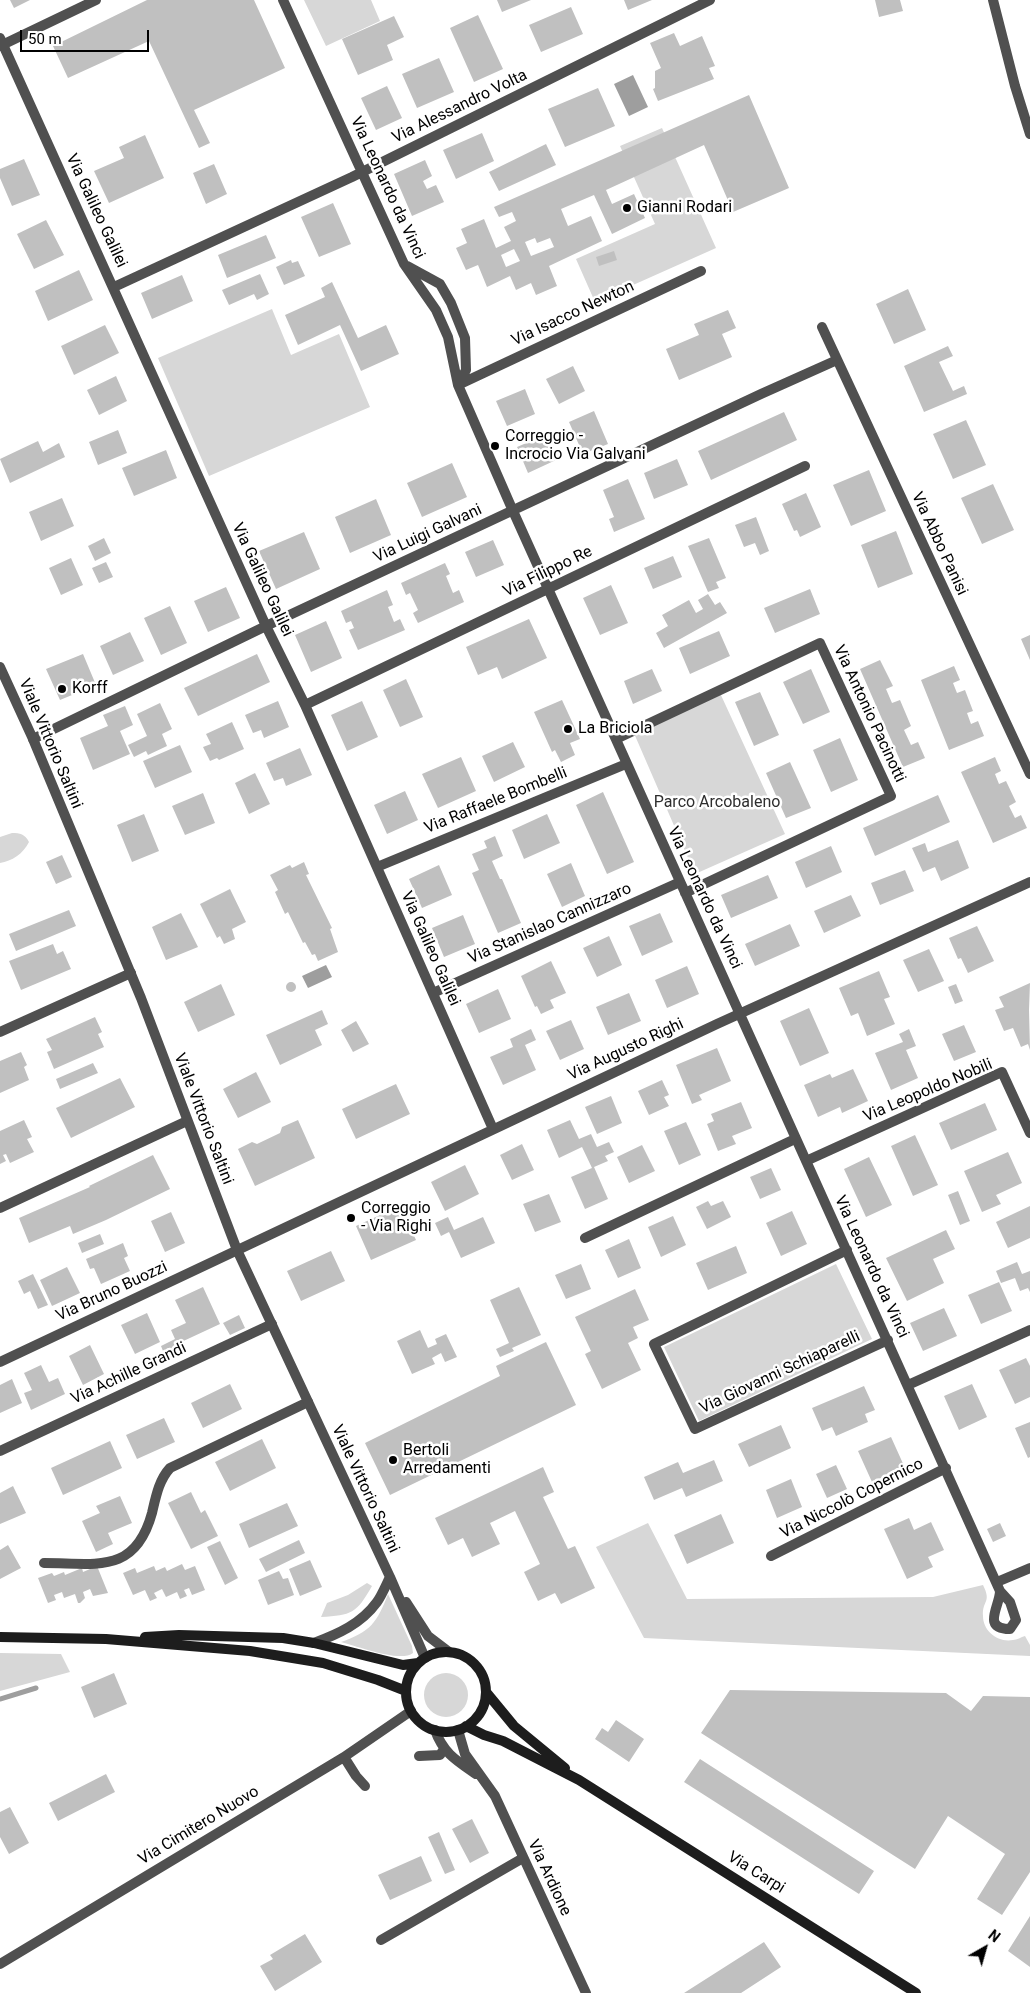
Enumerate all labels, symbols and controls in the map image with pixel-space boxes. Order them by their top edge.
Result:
scale bar [22,20,151,52]
text: 50 m [28,30,62,48]
street label: Via Alessandro Volta [389,66,531,148]
street label: Via Leonardo da Vinci [346,114,428,262]
street label: Via Galileo Galilei [61,151,131,271]
place label: Gianni Rodari [637,198,732,218]
marker: Gianni Rodari [621,202,633,214]
street label: Via Isacco Newton [509,277,637,351]
place label: Correggio - Incrocio Via Galvani [505,427,646,465]
marker: Correggio - Incrocio Via Galvani [489,440,501,452]
street label: Via Abbo Panisi [907,489,971,599]
street label: Via Luigi Galvani [371,501,485,567]
street label: Via Galileo Galilei [227,520,297,640]
street label: Via Filippo Re [500,542,596,602]
street label: Via Antonio Pacinotti [829,642,909,786]
street label: Viale Vittorio Saltini [14,676,86,812]
place label: Korff [72,679,108,699]
marker: Korff [56,683,68,695]
place label: La Briciola [578,719,653,739]
marker: La Briciola [562,723,574,735]
street label: Via Raffaele Bombelli [422,764,570,838]
park label: Parco Arcobaleno [654,793,780,813]
street label: Via Leonardo da Vinci [663,824,745,972]
street label: Via Stanislao Cannizzaro [465,879,635,969]
street label: Via Galileo Galilei [396,889,464,1009]
street label: Via Augusto Righi [565,1015,687,1085]
street label: Viale Vittorio Saltini [169,1051,237,1187]
street label: Via Leopoldo Nobili [861,1055,995,1127]
street label: Via Leonardo da Vinci [830,1193,912,1341]
place label: Correggio - Via Righi [361,1199,432,1237]
marker: Correggio - Via Righi [345,1212,357,1224]
street label: Via Bruno Buozzi [53,1258,171,1326]
street label: Via Giovanni Schiaparelli [697,1327,863,1419]
street label: Via Achille Grandi [68,1339,190,1409]
street label: Viale Vittorio Saltini [327,1422,403,1556]
place label: Bertoli Arredamenti [403,1441,491,1479]
marker: Bertoli Arredamenti [387,1454,399,1466]
street label: Via Niccolò Copernico [777,1455,927,1543]
street label: Via Cimitero Nuovo [135,1782,263,1870]
street label: Via Ardione [523,1837,575,1919]
street label: Via Carpi [724,1848,788,1898]
north arrow [960,1923,1010,1973]
text: N [985,1927,1003,1946]

